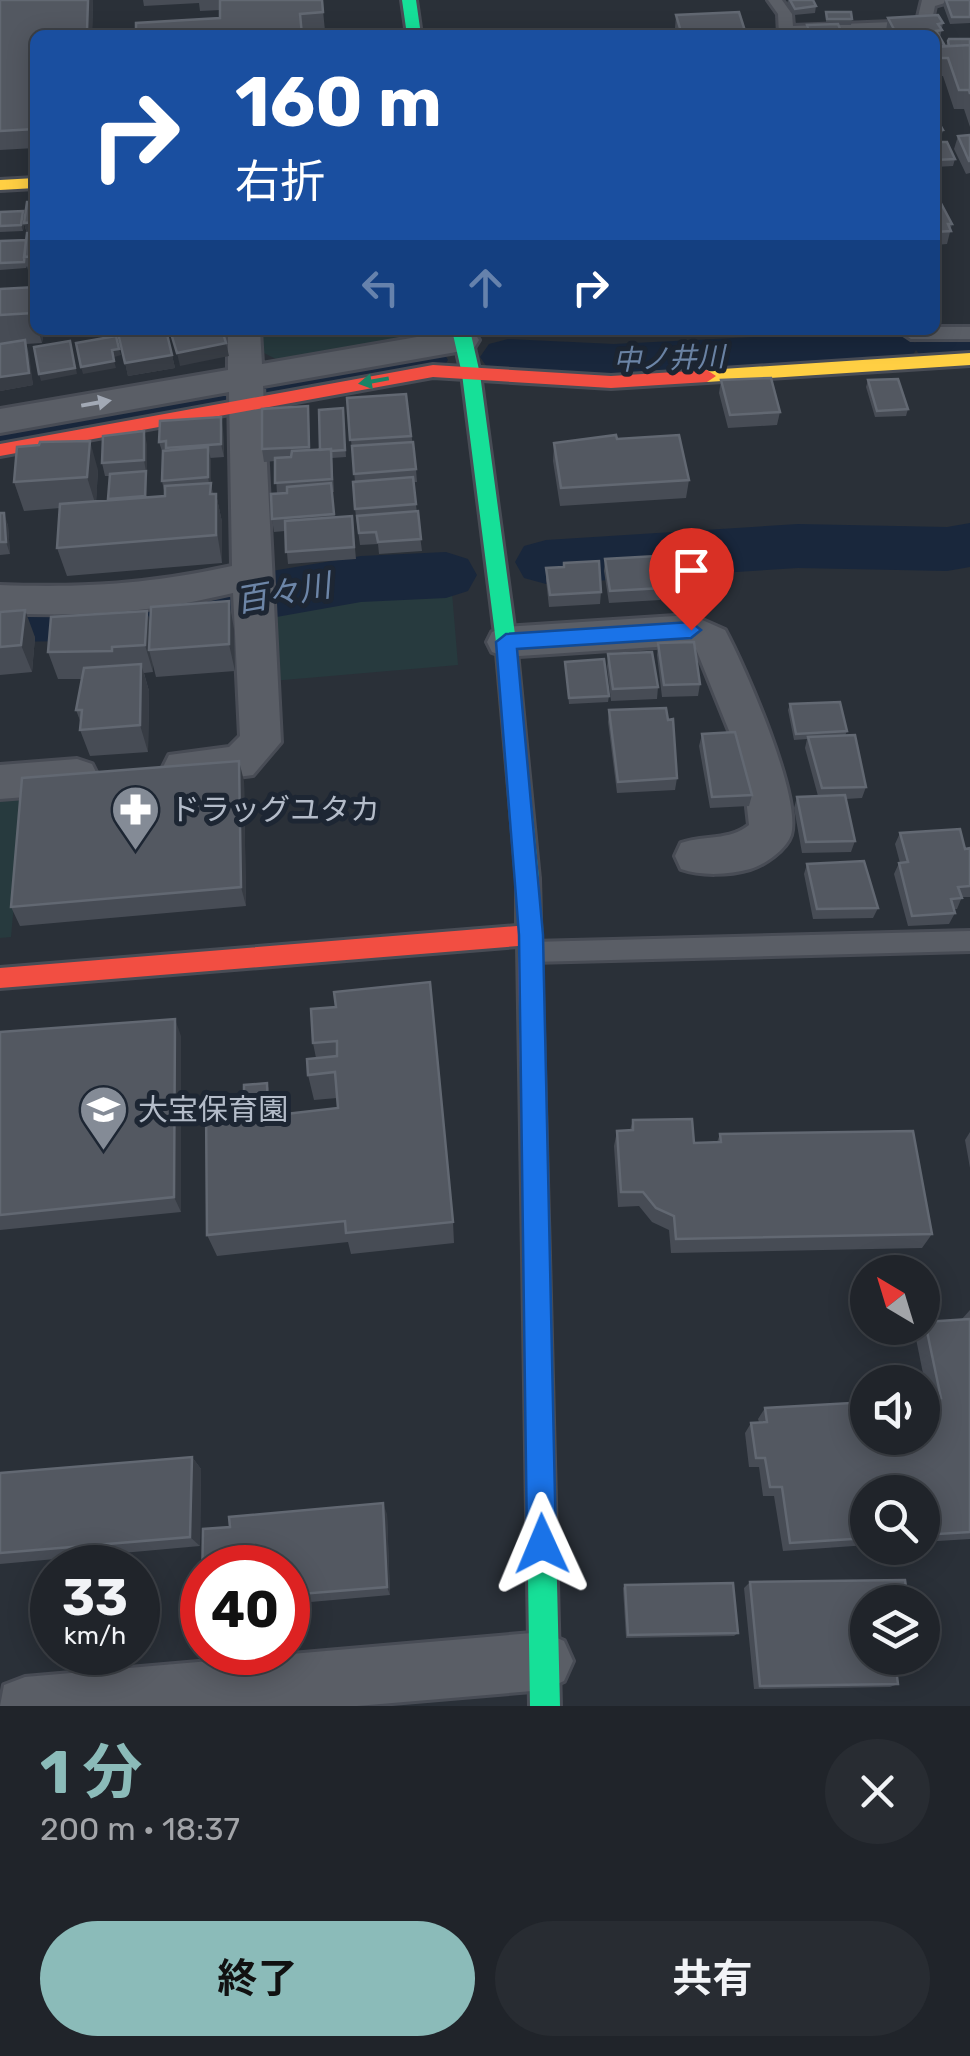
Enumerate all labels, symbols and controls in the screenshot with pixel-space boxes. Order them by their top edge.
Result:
text: 160 m [235,61,442,144]
icon: right [70,70,200,200]
text: 右折 [235,155,325,208]
icon: left [353,260,408,315]
icon: ahead [458,260,513,315]
icon: right [563,260,618,315]
water label: 中ノ井川 [612,340,729,377]
one-way arrow [358,374,389,389]
one-way arrow [81,395,112,410]
pin [649,528,734,631]
icon: arrive [664,543,719,598]
water label: 百々川 [232,565,337,620]
pharmacy icon: ドラッグユタカ [109,784,161,852]
place label: ドラッグユタカ [170,792,380,828]
school or university icon: 大宝保育園 [77,1084,129,1152]
place label: 大宝保育園 [138,1092,288,1128]
north arrow [850,1255,940,1345]
map controls [850,1255,940,1675]
button: sound [850,1365,940,1455]
button: search [850,1475,940,1565]
position arrow [490,1492,594,1596]
speed limit sign: 40 [180,1545,310,1675]
text: 33 [62,1568,128,1628]
button: layers [850,1585,940,1675]
text: km/h [64,1621,126,1650]
text: 1 分 [40,1737,143,1808]
button: close [825,1739,930,1844]
text: 200 m · 18:37 [40,1810,240,1848]
button: 終了 [40,1921,475,2036]
button: 共有 [495,1921,930,2036]

